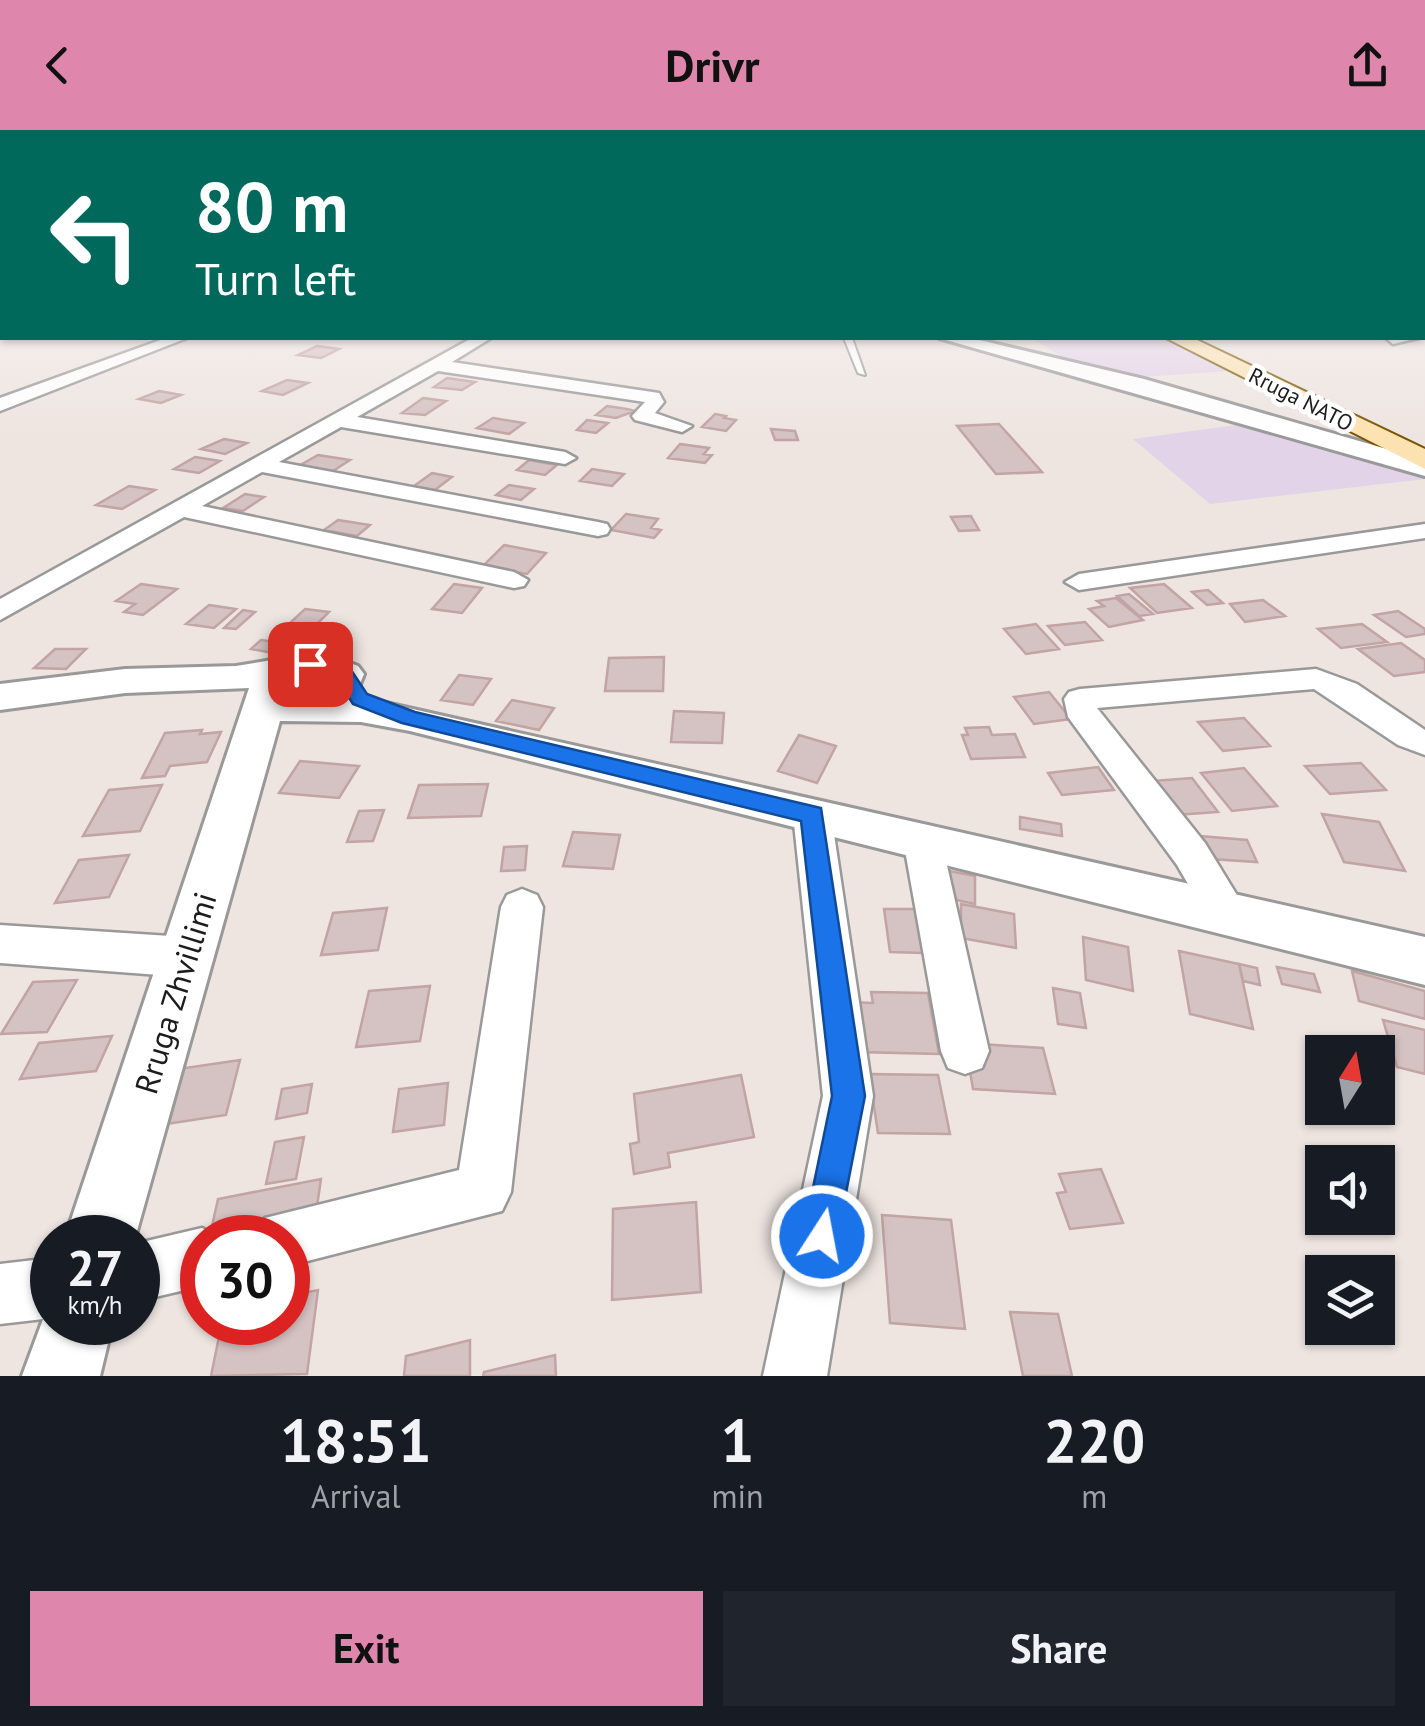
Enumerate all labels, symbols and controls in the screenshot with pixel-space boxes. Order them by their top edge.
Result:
text: Drivr [665,36,760,94]
icon: back [30,38,85,93]
icon: share [1340,38,1395,93]
text: 80 m [195,161,348,251]
icon: left [30,170,160,300]
text: Turn left [195,249,356,307]
street label: Rruga NATO [1244,361,1358,437]
pin [268,622,353,707]
icon: arrive [283,637,338,692]
street label: Rruga Zhvillimi [124,887,226,1099]
north arrow [1305,1035,1395,1125]
map controls [1305,1035,1395,1345]
button: sound [1305,1145,1395,1235]
position arrow [770,1184,874,1288]
speed limit sign: 30 [180,1215,310,1345]
text: 27 [67,1235,123,1300]
button: layers [1305,1255,1395,1345]
text: km/h [68,1289,122,1321]
text: 18:51 [280,1401,432,1479]
text: 1 [721,1401,755,1479]
text: 220 [1043,1401,1145,1479]
text: Arrival [311,1475,401,1517]
text: min [712,1475,764,1517]
text: m [1081,1475,1107,1517]
button: Exit [30,1591,703,1706]
button: Share [723,1591,1395,1706]

